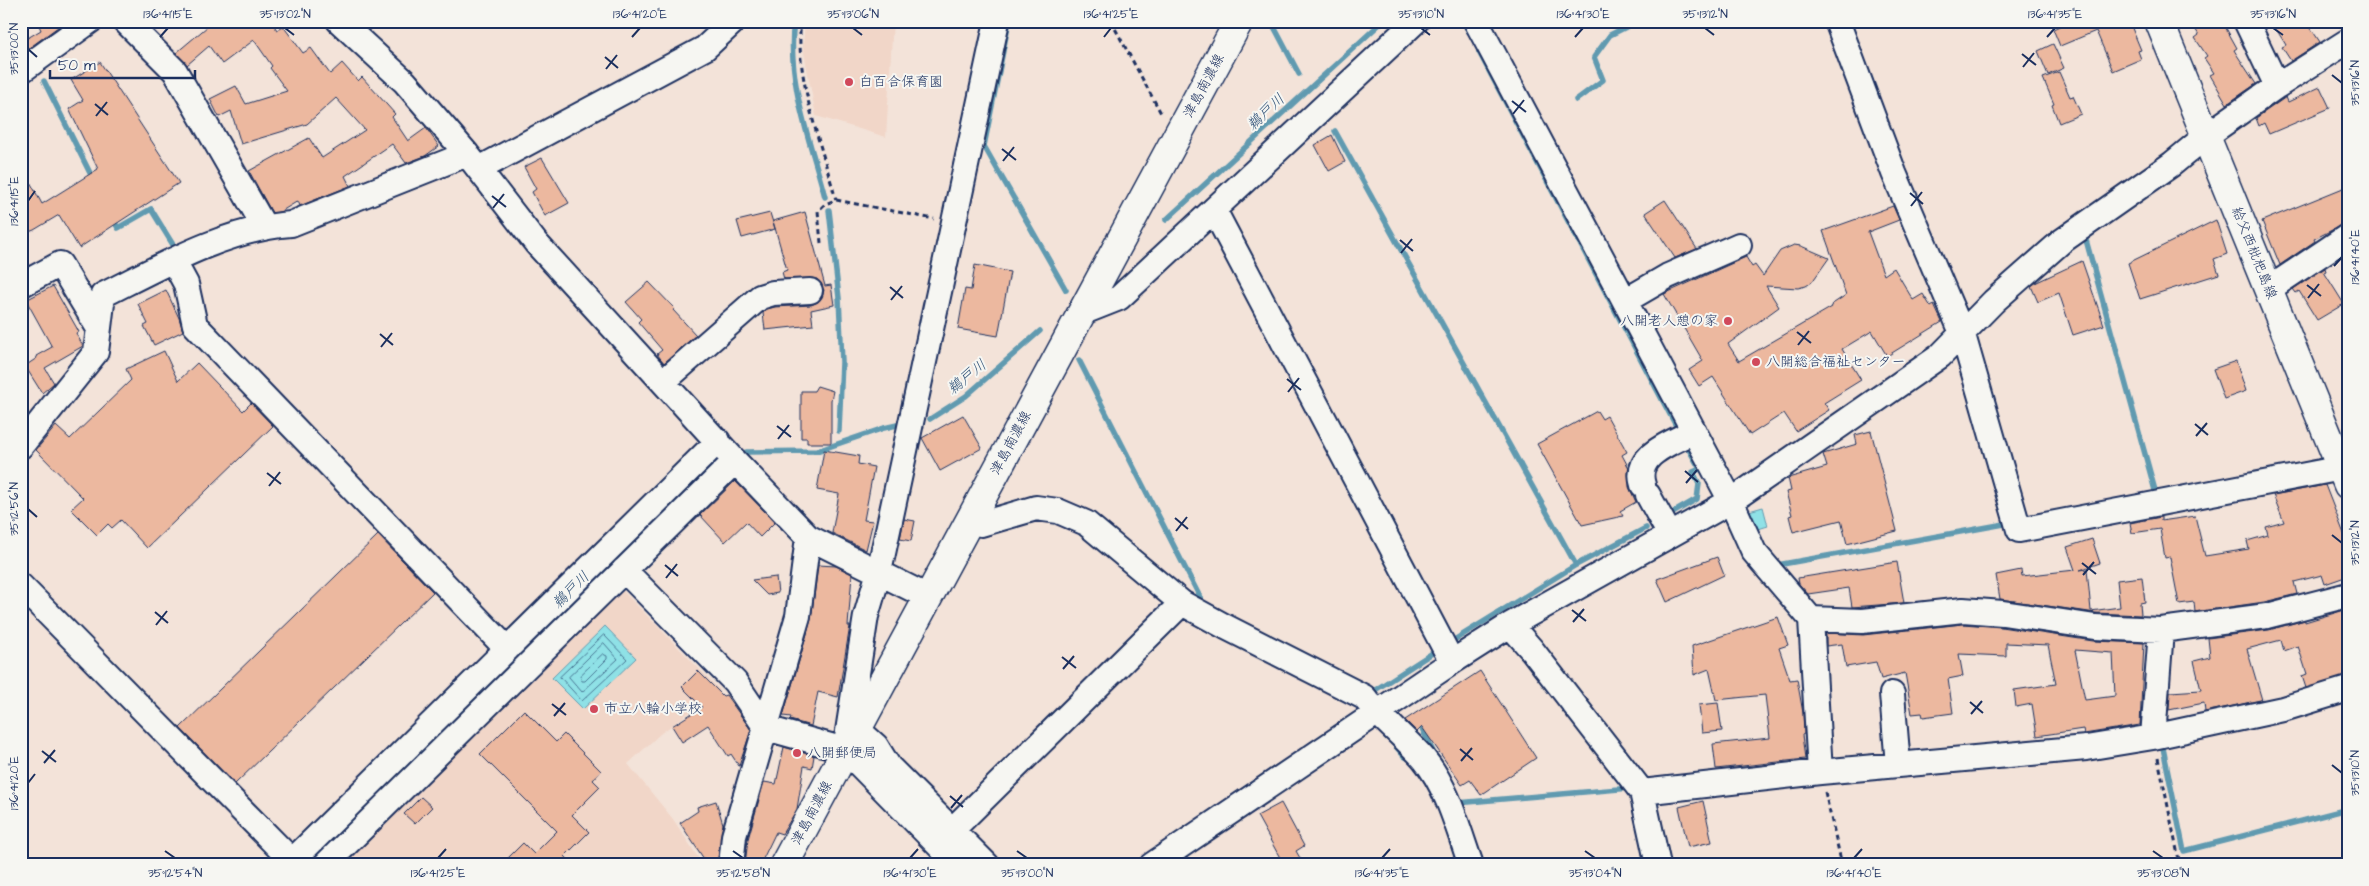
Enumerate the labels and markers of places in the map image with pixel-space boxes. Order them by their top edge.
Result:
place label: 白百合保育園 [859,72,943,92]
marker: 白百合保育園 [843,76,855,88]
place label: 八開老人憩の家 [1620,311,1718,331]
marker: 八開老人憩の家 [1722,315,1734,327]
place label: 八開総合福祉センター [1766,352,1905,372]
marker: 八開総合福祉センター [1750,356,1762,368]
place label: 市立八輪小学校 [604,699,702,719]
marker: 市立八輪小学校 [588,703,600,715]
place label: 八開郵便局 [807,743,877,763]
marker: 八開郵便局 [791,747,803,759]

